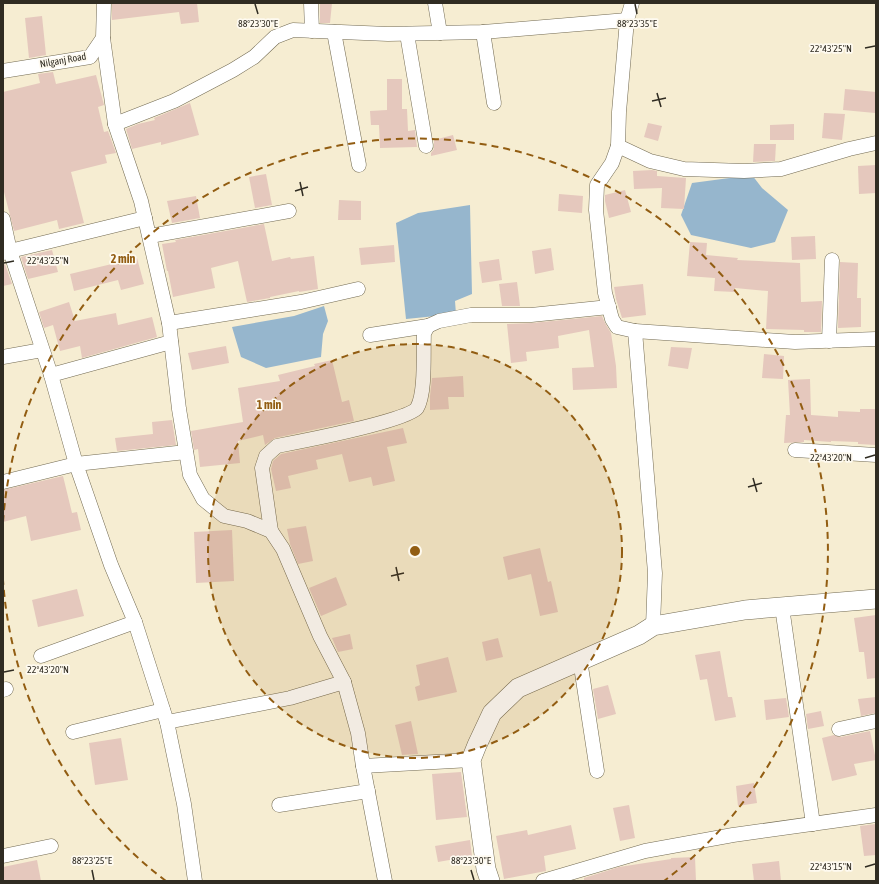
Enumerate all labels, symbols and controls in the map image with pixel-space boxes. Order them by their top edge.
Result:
text: 88°23'30"E [238,18,279,29]
text: 88°23'35"E [617,18,658,29]
text: 22°43'25"N [810,43,852,54]
street label: Nilganj Road [39,50,87,70]
text: 2 min [111,252,135,266]
text: 22°43'25"N [27,255,69,266]
text: 1 min [257,398,281,412]
text: 22°43'20"N [810,452,852,463]
centre of rings [408,544,422,558]
text: 22°43'20"N [27,664,69,675]
text: 88°23'25"E [72,855,113,866]
text: 88°23'30"E [451,855,492,866]
text: 22°43'15"N [810,861,852,872]

